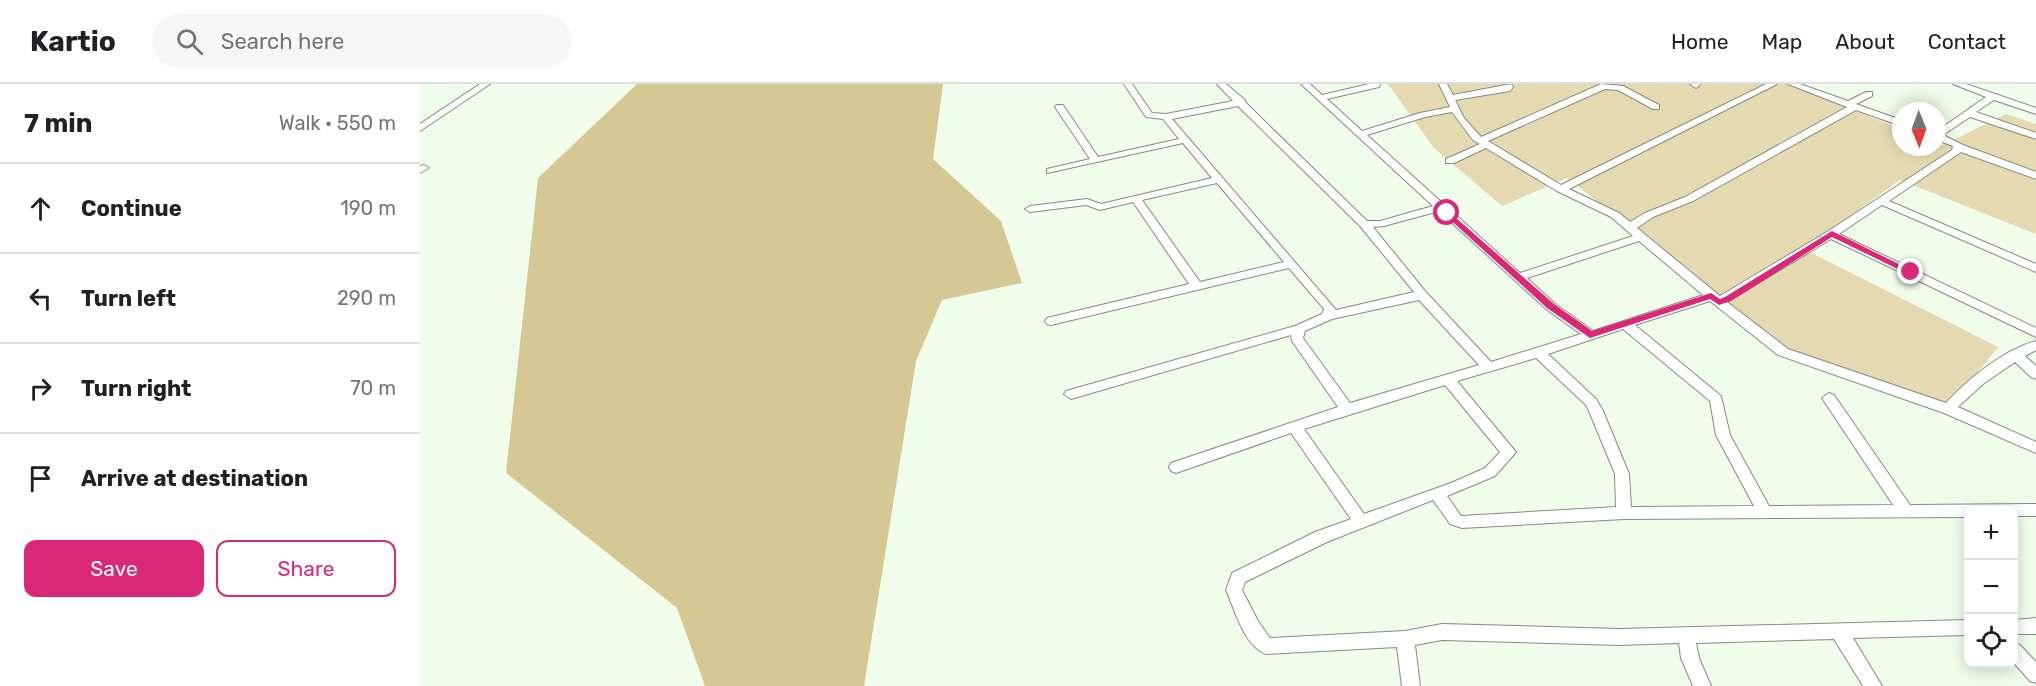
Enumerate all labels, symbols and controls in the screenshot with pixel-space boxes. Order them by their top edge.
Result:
search box [152,14,572,68]
text: Kartio [30,25,116,58]
icon: search [173,25,206,58]
text: Search here [221,28,344,55]
text: Home [1671,29,1728,54]
text: Map [1761,29,1802,54]
text: About [1835,29,1895,54]
text: Contact [1928,29,2006,54]
north arrow [1892,102,1946,156]
text: 7 min [24,108,92,139]
text: Walk · 550 m [279,111,396,135]
icon: ahead [24,192,57,225]
text: Continue [81,195,182,222]
text: 190 m [340,196,396,220]
route start [1433,199,1459,225]
route end [1897,258,1923,284]
icon: left [24,282,57,315]
text: Turn left [81,285,176,312]
text: 290 m [337,286,396,310]
icon: right [24,372,57,405]
text: Turn right [81,375,191,402]
text: 70 m [350,376,396,400]
icon: arrive [24,462,57,495]
text: Arrive at destination [81,465,308,492]
map controls [1964,506,2018,668]
button: + [1964,506,2018,560]
button: Save [24,540,204,597]
button: Share [216,540,396,597]
button: − [1964,560,2018,614]
button: locate [1964,614,2018,668]

